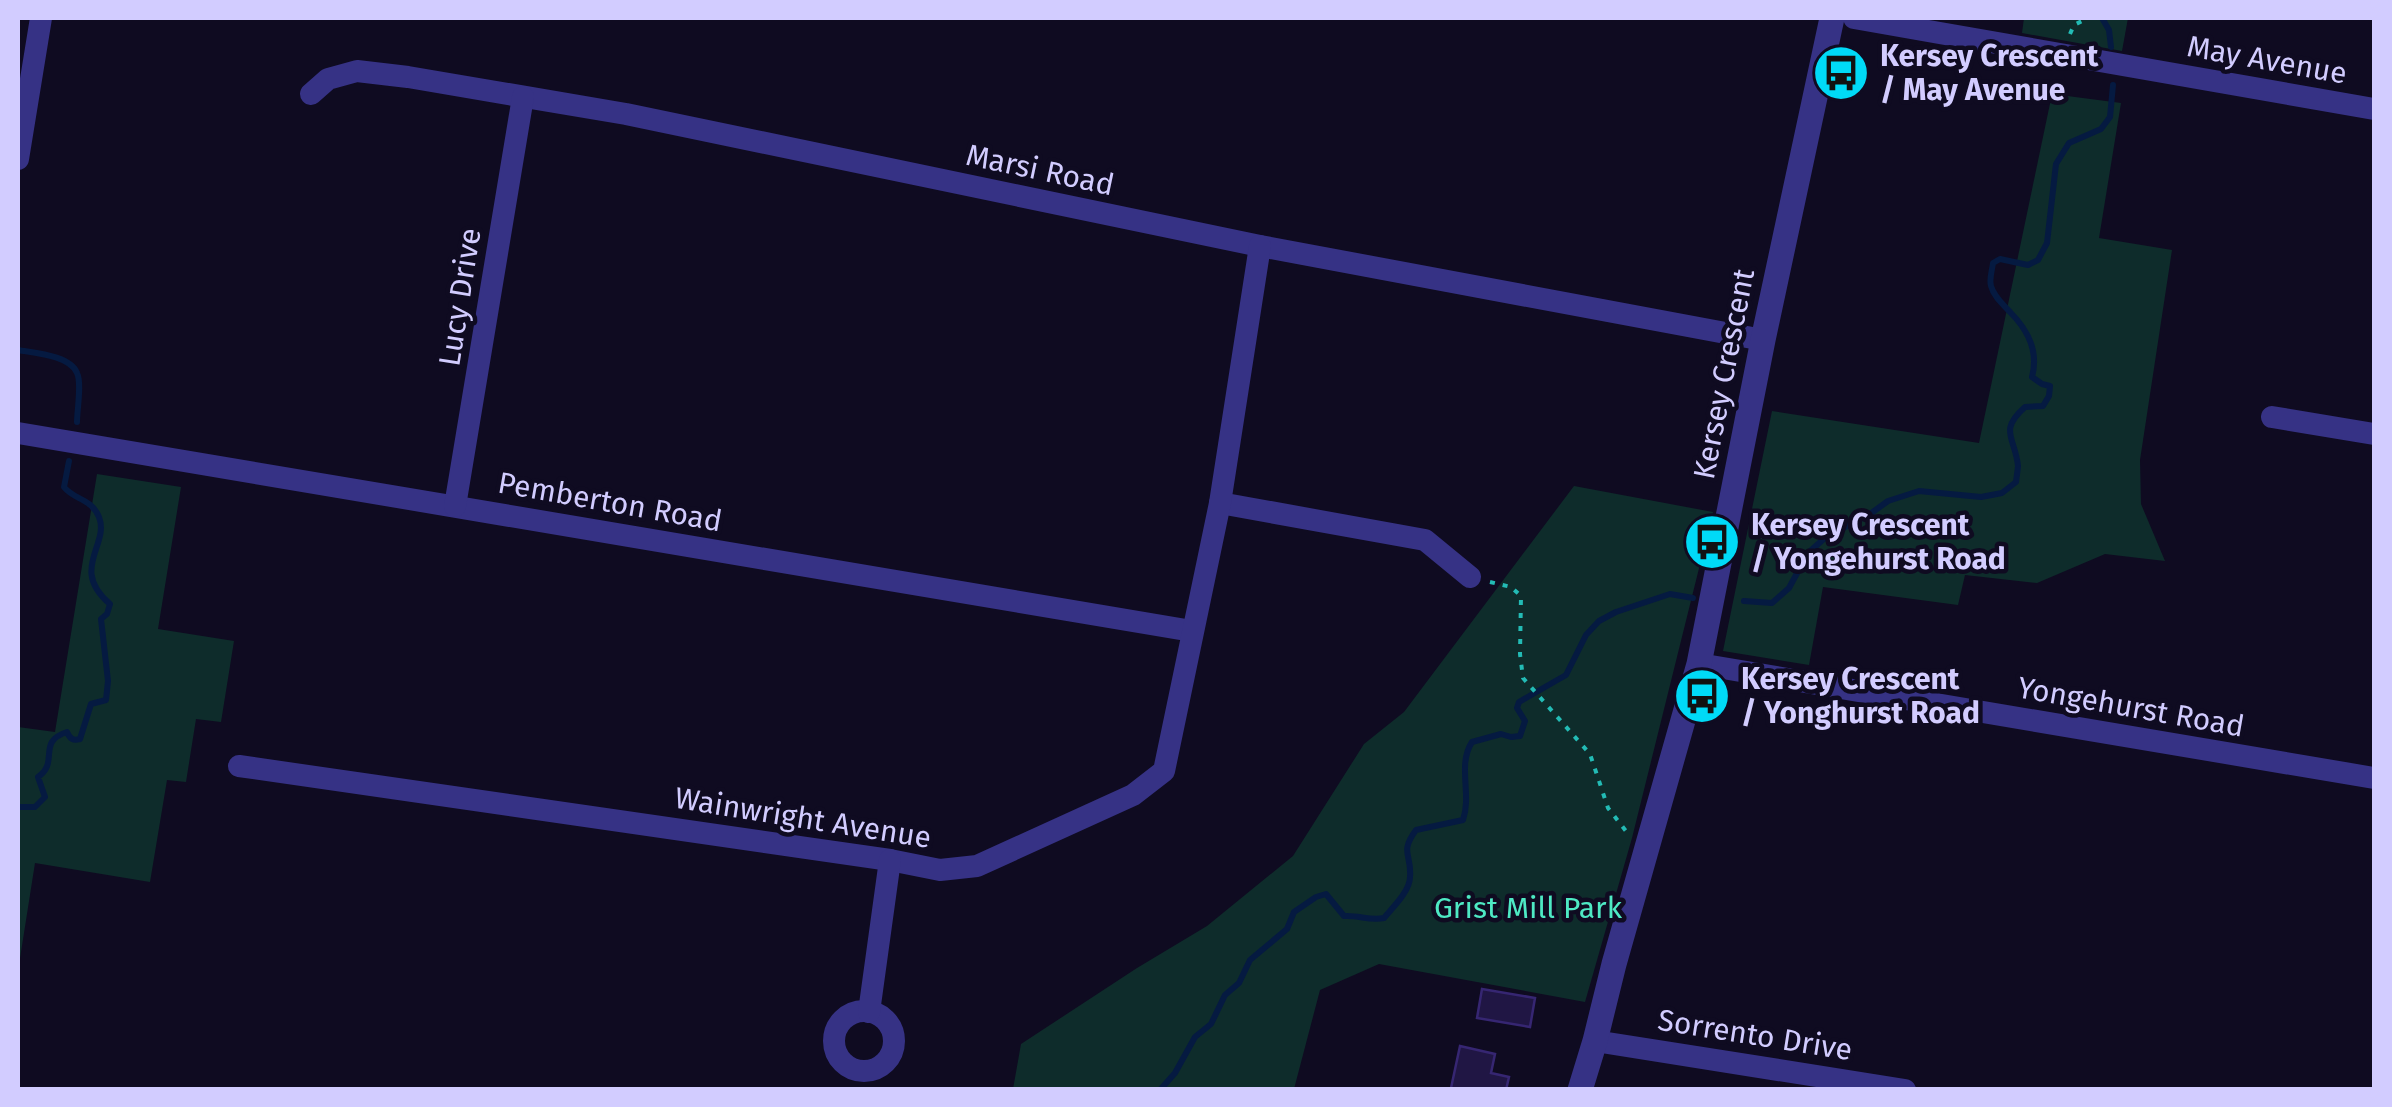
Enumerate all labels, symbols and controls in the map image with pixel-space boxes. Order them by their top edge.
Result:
street label: May Avenue [2184,28,2350,92]
place label: Kersey Crescent / May Avenue [1880,38,2099,108]
bus stop icon: Kersey Crescent / May Avenue [1811,43,1871,103]
street label: Marsi Road [963,137,1117,203]
street label: Lucy Drive [431,225,489,369]
street label: Kersey Crescent [1686,266,1762,482]
street label: Pemberton Road [495,465,725,539]
place label: Kersey Crescent / Yongehurst Road [1751,507,2006,577]
bus stop icon: Kersey Crescent / Yongehurst Road [1682,512,1742,572]
place label: Kersey Crescent / Yonghurst Road [1741,661,1980,731]
bus stop icon: Kersey Crescent / Yonghurst Road [1672,666,1732,726]
street label: Yongehurst Road [2015,669,2247,745]
street label: Wainwright Avenue [672,780,934,856]
park label: Grist Mill Park [1434,890,1623,926]
street label: Sorrento Drive [1655,1002,1855,1068]

